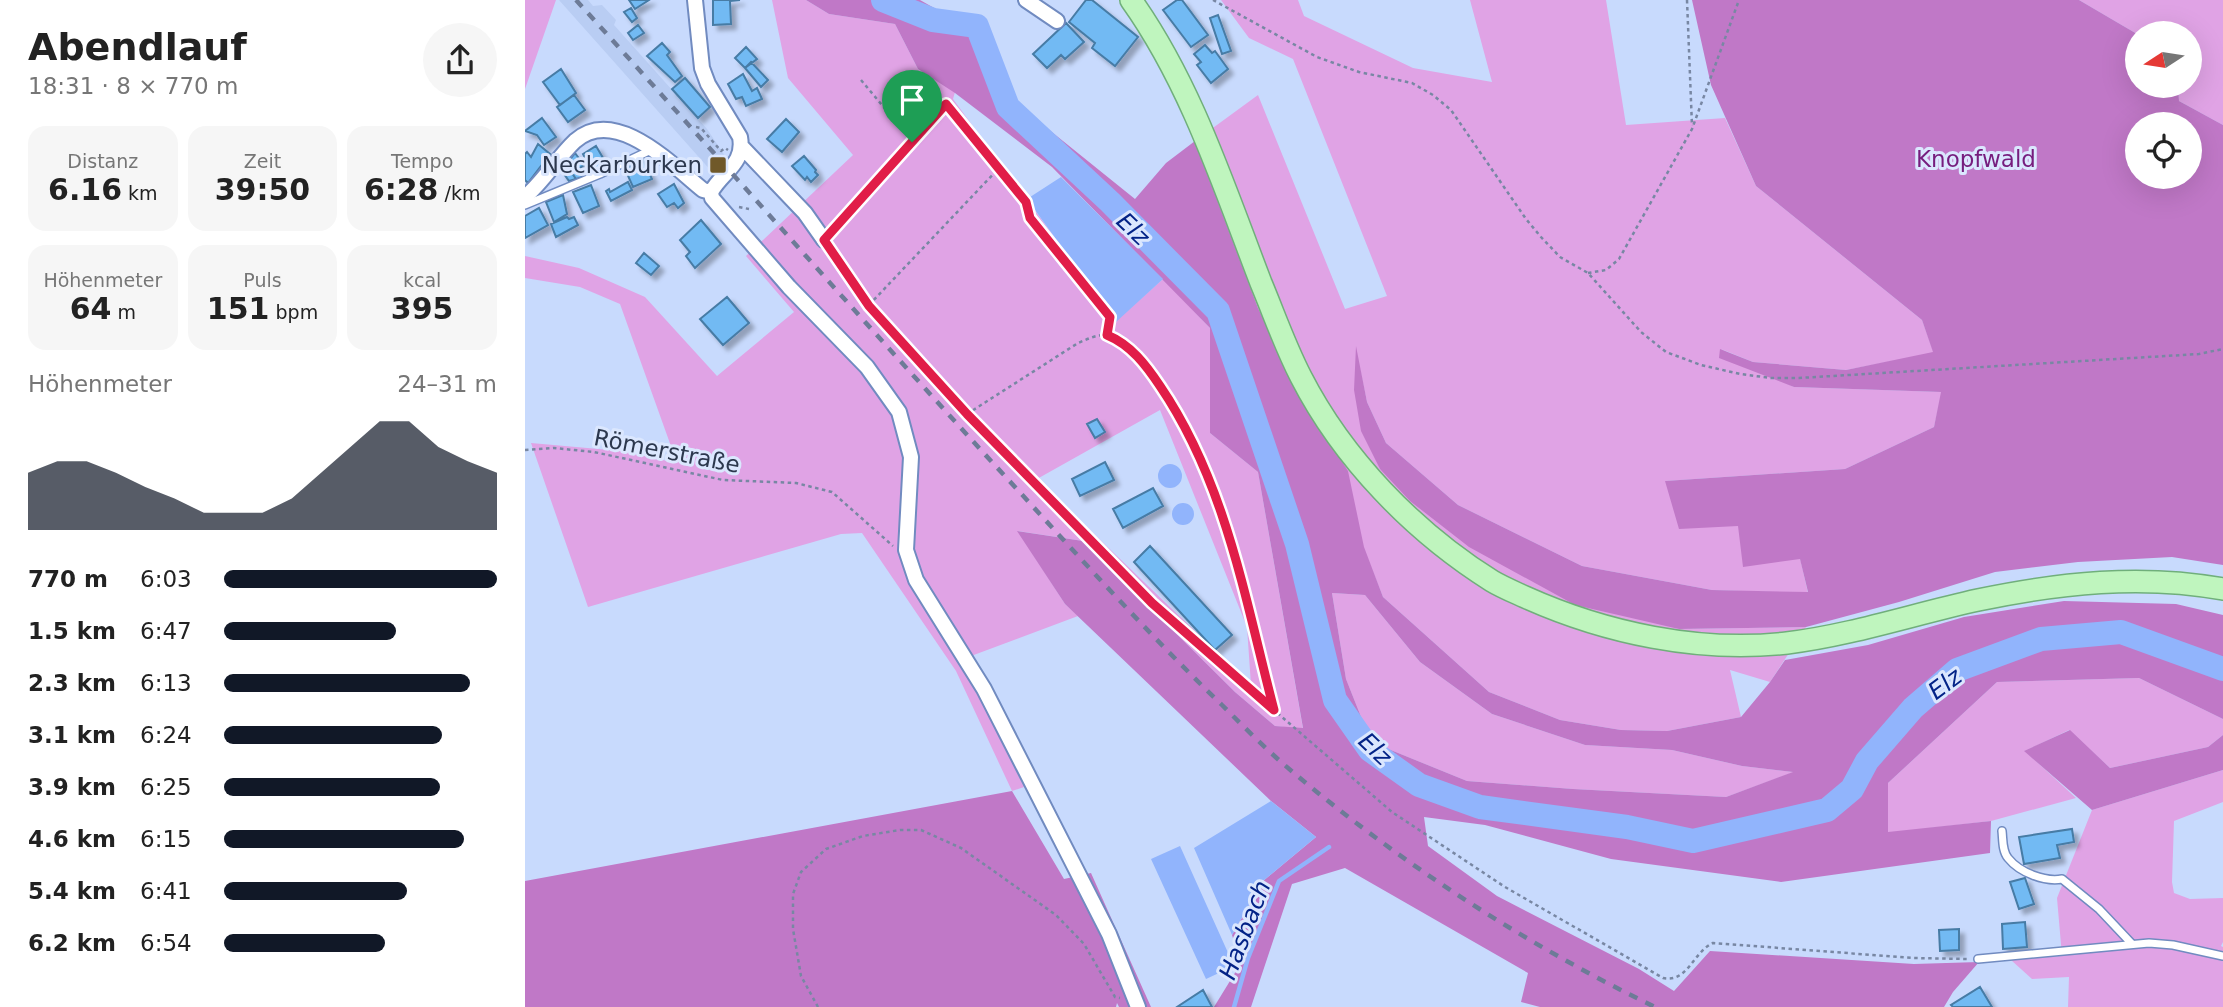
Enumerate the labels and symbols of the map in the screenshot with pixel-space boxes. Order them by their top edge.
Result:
north arrow [2125,21,2201,98]
pin [882,70,942,142]
park label: Knopfwald [1916,146,2036,172]
place label: Neckarburken [542,152,702,178]
marker: Neckarburken [708,155,728,175]
water label: Elz [1111,207,1156,252]
street label: Römerstraße [592,424,742,478]
water label: Elz [1923,662,1968,706]
water label: Elz [1353,727,1398,772]
water label: Hasbach [1213,877,1277,983]

